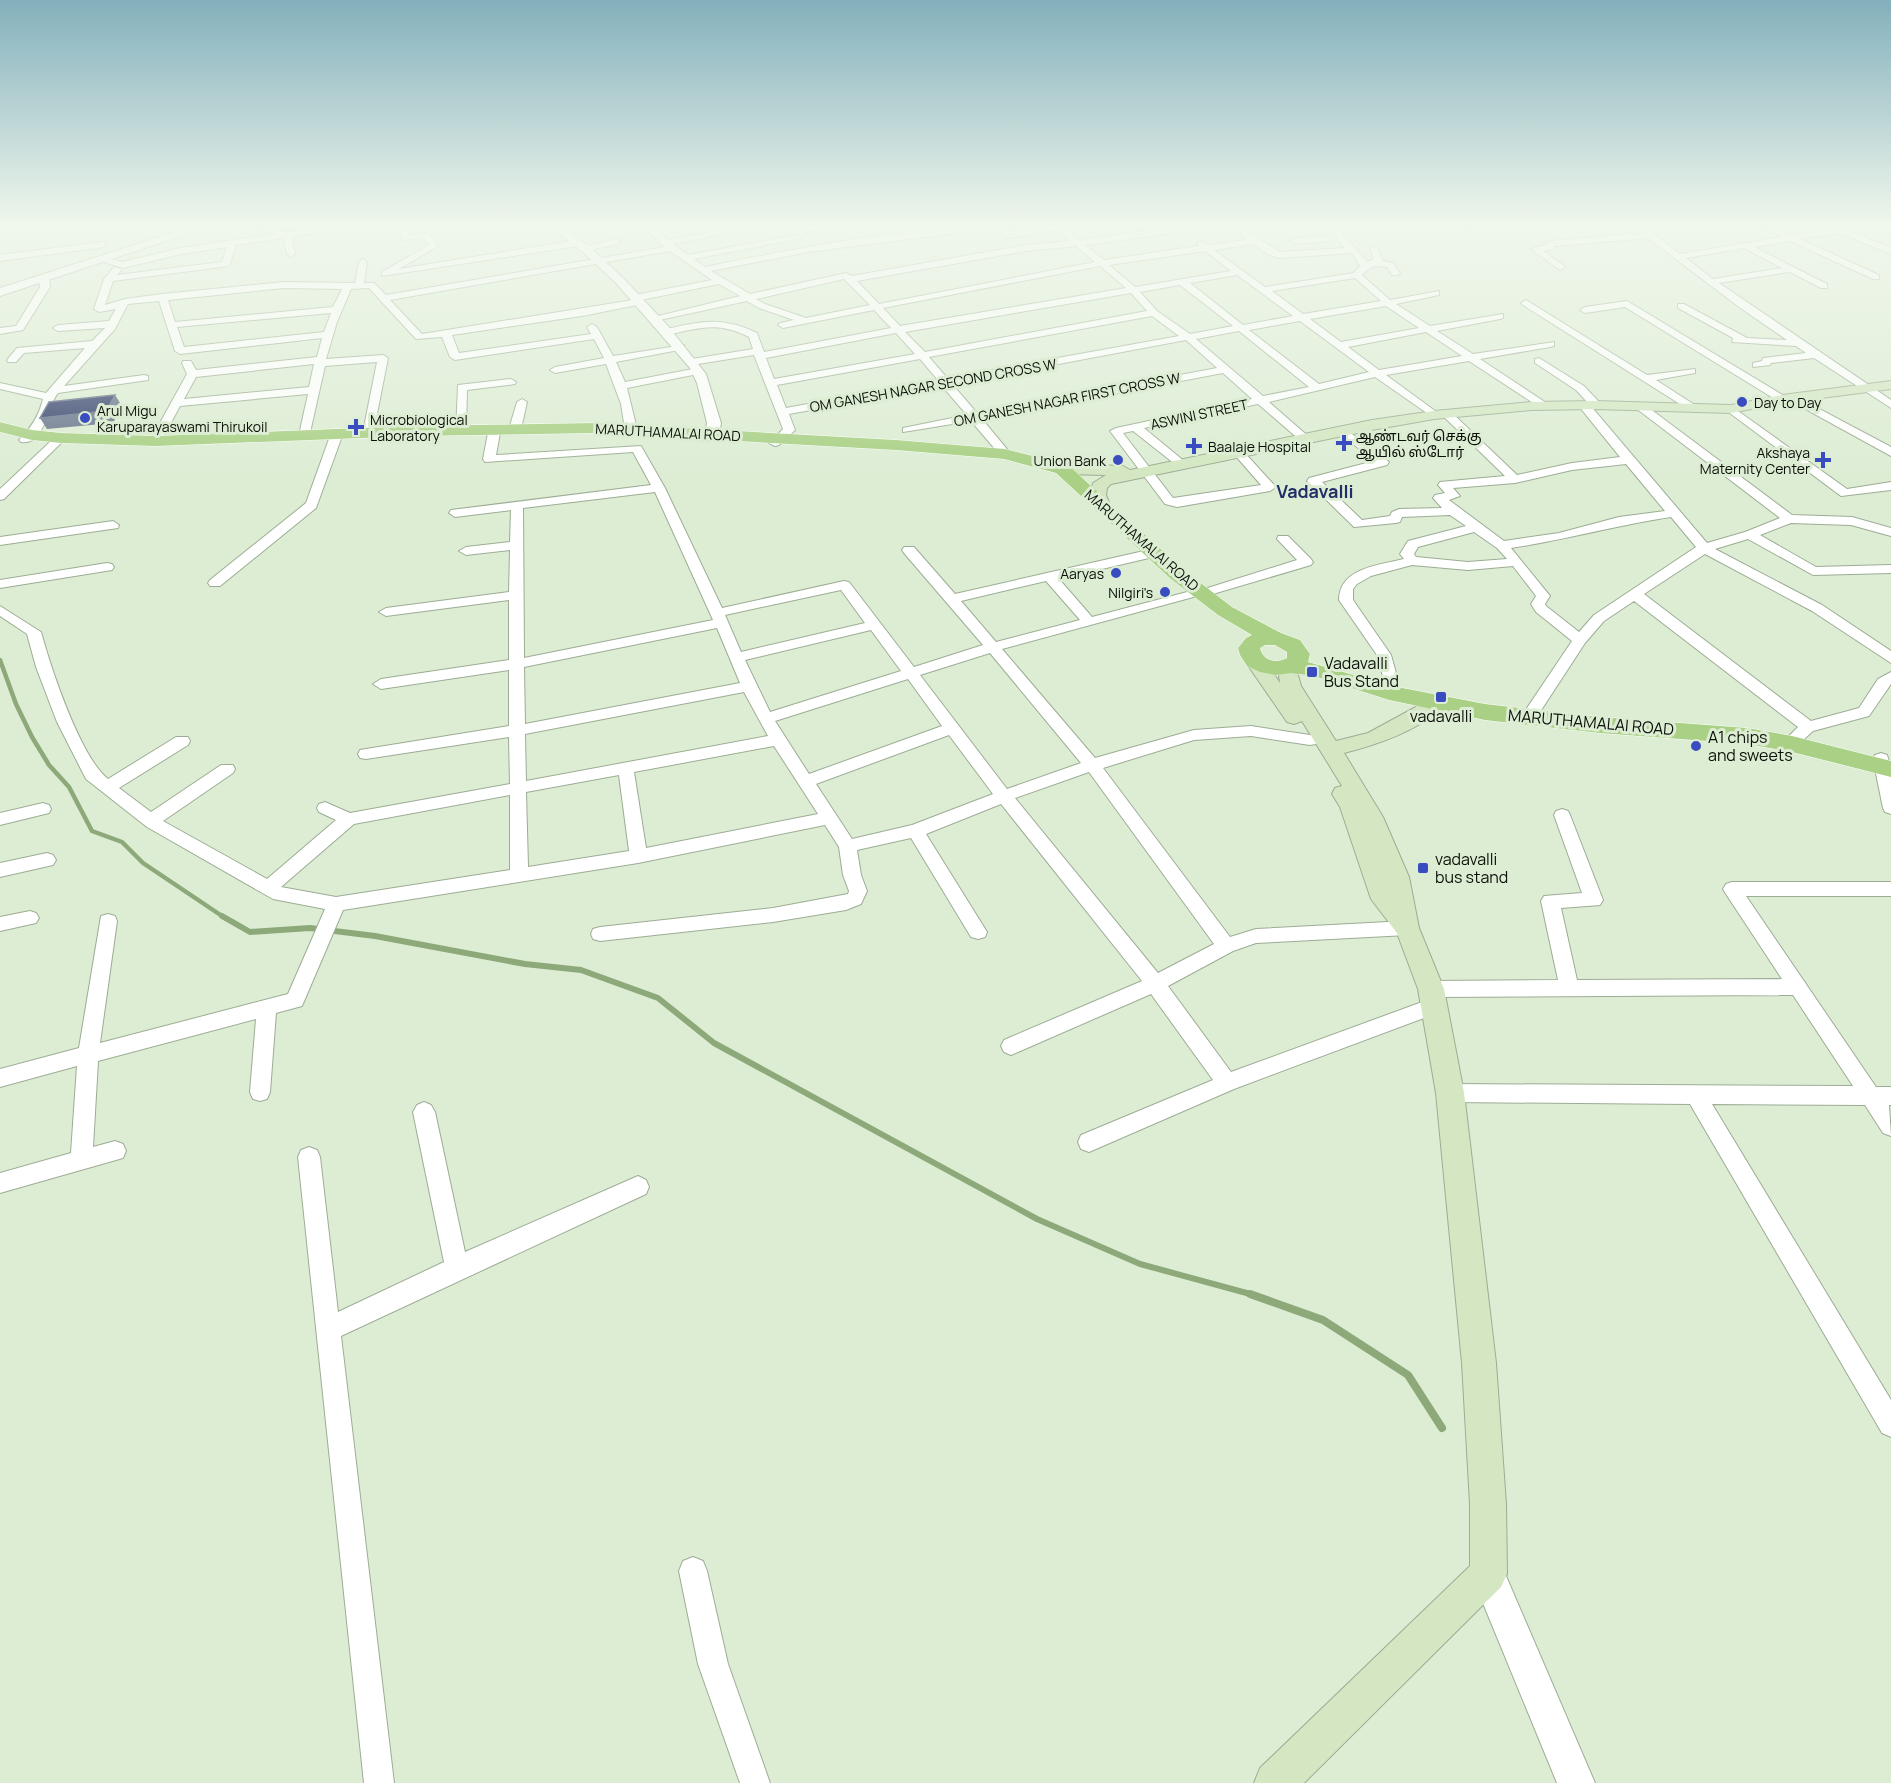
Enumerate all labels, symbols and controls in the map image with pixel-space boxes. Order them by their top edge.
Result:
street label: OM GANESH NAGAR SECOND CROSS W [808,354,1058,416]
street label: OM GANESH NAGAR FIRST CROSS W [952,368,1182,430]
place label: Day to Day [1754,393,1822,412]
street label: ASWINI STREET [1149,394,1250,434]
marker: Day to Day [1735,395,1749,409]
place label: Arul Migu Karuparayaswami Thirukoil [97,401,268,436]
place label: Microbiological Laboratory [370,410,468,445]
marker: Arul Migu Karuparayaswami Thirukoil [78,411,92,425]
marker: Microbiological Laboratory [347,418,365,436]
street label: MARUTHAMALAI ROAD [595,419,741,445]
place label: ஆண்டவர் செக்கு ஆயில் ஸ்டோர் [1356,426,1482,462]
marker: ஆண்டவர் செக்கு ஆயில் ஸ்டோர் [1337,436,1351,450]
marker: Baalaje Hospital [1185,437,1203,455]
place label: Baalaje Hospital [1208,437,1311,456]
place label: Akshaya Maternity Center [1700,443,1810,478]
place label: Union Bank [1034,451,1107,470]
marker: Akshaya Maternity Center [1814,451,1832,469]
marker: Union Bank [1111,453,1125,467]
district label: Vadavalli [1276,479,1354,503]
street label: MARUTHAMALAI ROAD [1081,485,1203,595]
place label: Aaryas [1060,564,1104,583]
marker: Aaryas [1109,566,1123,580]
place label: Nilgiri's [1108,583,1153,602]
marker: Nilgiri's [1158,585,1172,599]
place label: Vadavalli Bus Stand [1324,652,1399,692]
marker: Vadavalli Bus Stand [1305,665,1319,679]
marker: vadavalli [1434,690,1448,704]
street label: MARUTHAMALAI ROAD [1507,704,1675,740]
place label: vadavalli [1410,705,1472,727]
place label: A1 chips and sweets [1708,726,1793,766]
marker: A1 chips and sweets [1689,739,1703,753]
place label: vadavalli bus stand [1435,848,1508,888]
marker: vadavalli bus stand [1416,861,1430,875]

